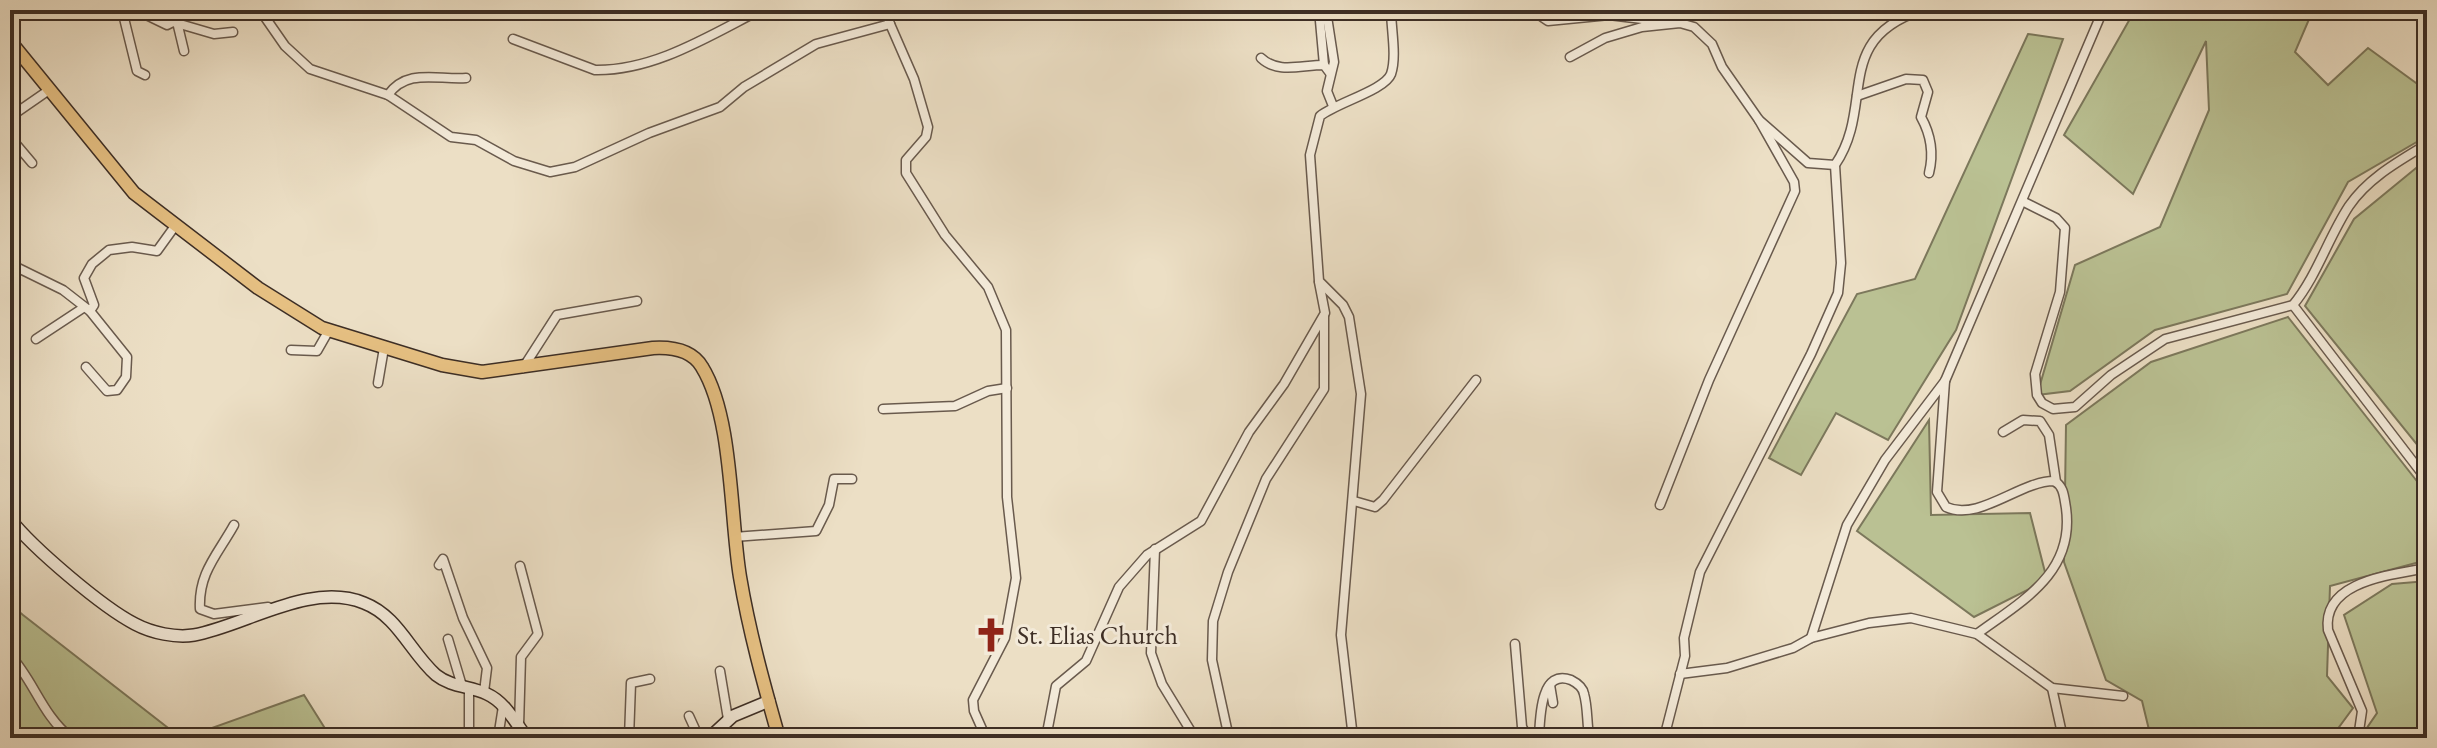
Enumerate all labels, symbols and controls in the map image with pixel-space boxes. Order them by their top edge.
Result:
church icon: St. Elias Church [972,616,1010,654]
place label: St. Elias Church [1017,618,1178,652]

